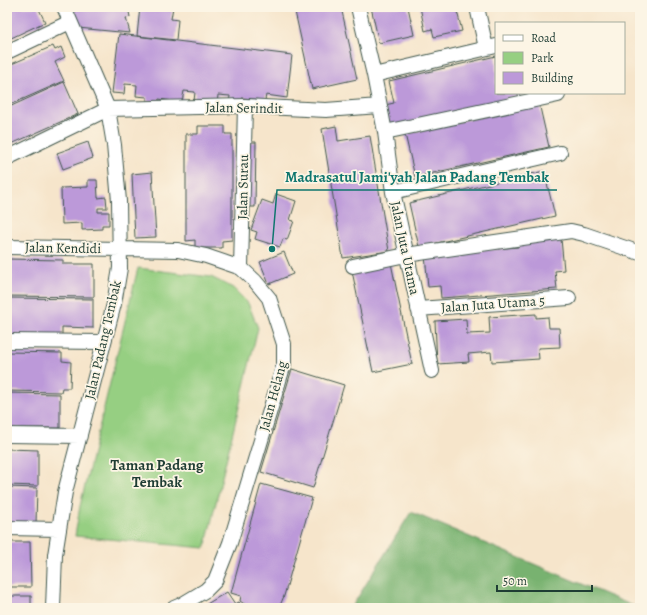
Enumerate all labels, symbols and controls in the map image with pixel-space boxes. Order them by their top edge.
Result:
legend [495,22,625,94]
text: Road [531,30,557,46]
text: Park [531,50,554,66]
text: Building [531,70,573,86]
street label: Jalan Serindit [205,98,283,118]
street label: Jalan Surau [233,154,253,220]
callout: Madrasatul Jami'yah Jalan Padang Tembak [277,163,557,190]
text: Madrasatul Jami'yah Jalan Padang Tembak [285,167,549,187]
street label: Jalan Juta Utama [386,199,424,297]
street label: Jalan Kendidi [25,238,101,258]
street label: Jalan Padang Tembak [80,278,126,401]
street label: Jalan Juta Utama 5 [440,291,546,317]
street label: Jalan Helang [254,359,292,433]
district label: Taman Padang Tembak [110,455,204,492]
scale bar [497,567,592,593]
text: 50 m [503,573,527,589]

